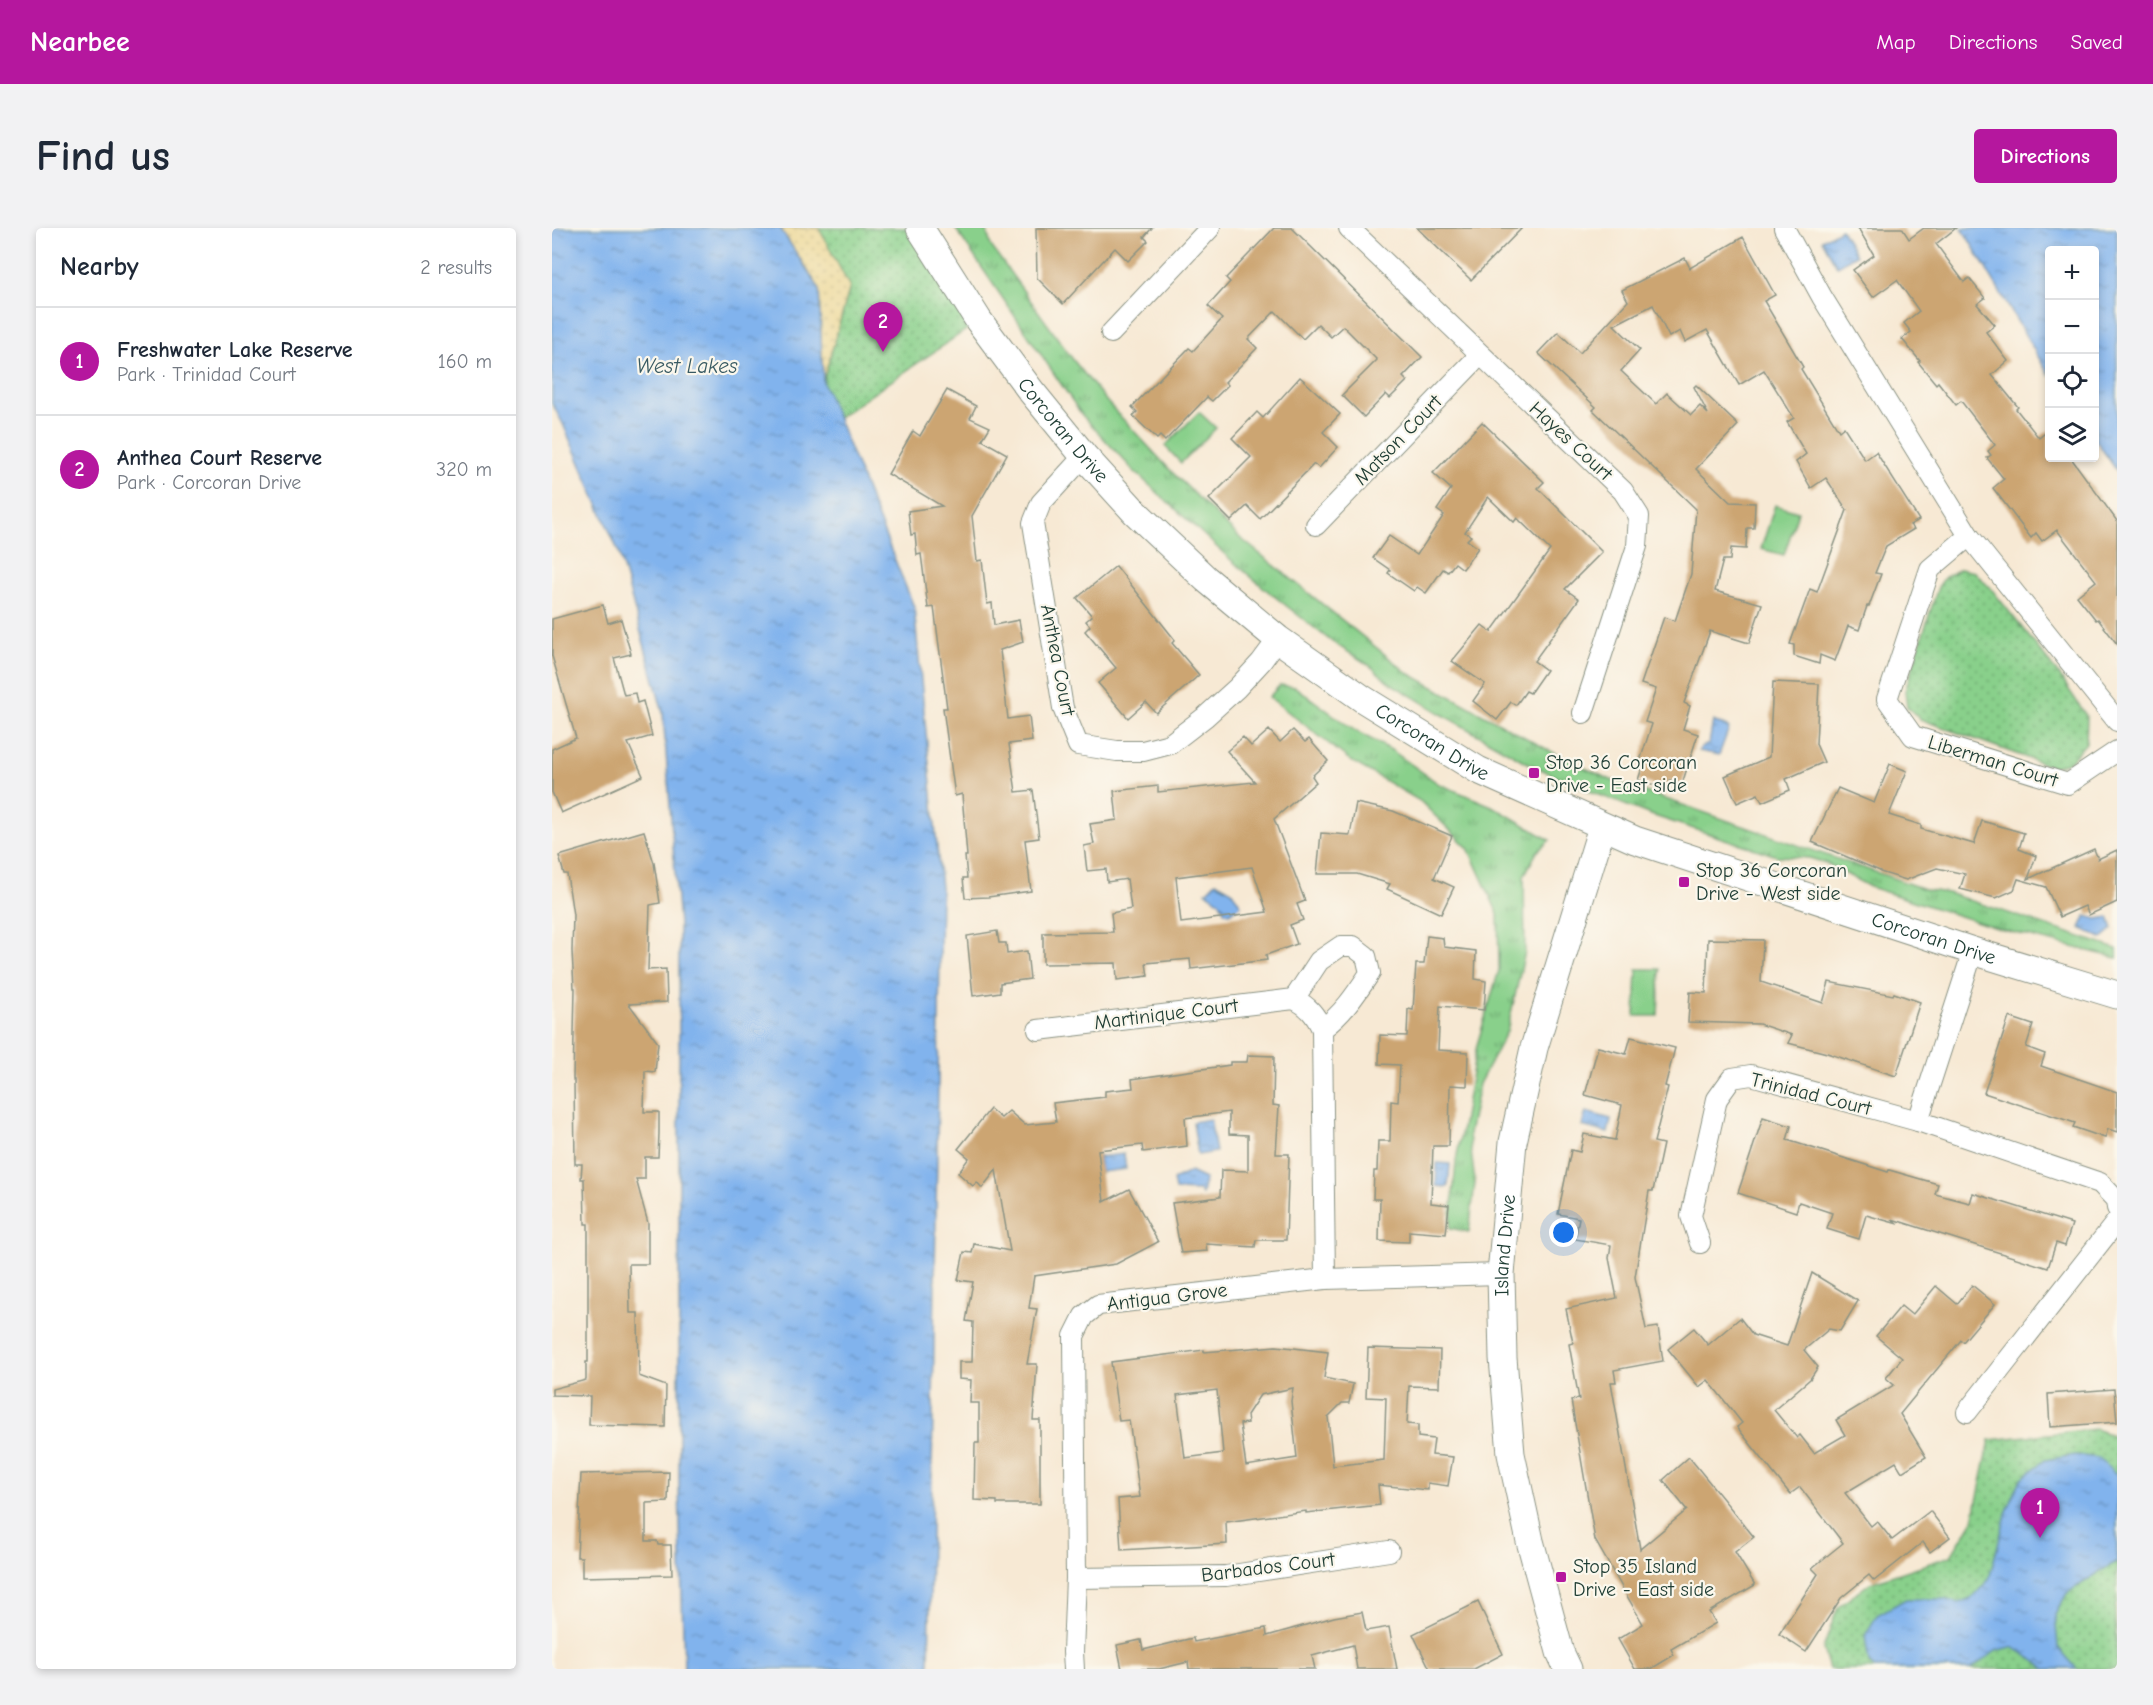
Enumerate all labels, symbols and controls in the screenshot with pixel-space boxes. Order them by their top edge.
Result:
text: Nearbee [30,26,130,58]
text: Map [1876,30,1916,54]
text: Directions [1949,30,2038,54]
text: Saved [2071,30,2123,54]
button: Directions [1974,129,2117,183]
text: Find us [36,132,170,181]
map controls [2045,246,2099,462]
button: + [2045,246,2099,300]
text: Nearby [60,252,139,282]
text: 2 results [420,256,492,279]
button: − [2045,300,2099,354]
pin: 2 [864,302,902,352]
text: Freshwater Lake Reserve [117,337,353,363]
text: 1 [76,350,83,373]
text: 160 m [438,350,492,373]
water label: West Lakes [637,354,738,378]
button: locate [2045,354,2099,408]
text: Park · Trinidad Court [117,363,296,386]
street label: Corcoran Drive [1013,373,1114,487]
street label: Matson Court [1349,389,1447,490]
street label: Hayes Court [1525,397,1618,486]
button: layers [2045,408,2099,462]
text: Anthea Court Reserve [117,445,322,471]
text: 2 [75,458,84,481]
text: 320 m [436,458,492,481]
text: Park · Corcoran Drive [117,471,301,494]
street label: Anthea Court [1036,602,1080,719]
street label: Corcoran Drive [1371,698,1493,785]
street label: Liberman Court [1925,730,2062,792]
place label: Stop 36 Corcoran Drive - East side [1546,751,1697,797]
marker: Stop 36 Corcoran Drive - East side [1527,766,1541,780]
place label: Stop 36 Corcoran Drive - West side [1696,859,1847,905]
marker: Stop 36 Corcoran Drive - West side [1677,875,1691,889]
street label: Corcoran Drive [1869,907,1999,969]
street label: Martinique Court [1093,994,1241,1034]
street label: Trinidad Court [1748,1068,1875,1120]
street label: Island Drive [1489,1193,1520,1297]
your location [1549,1218,1578,1247]
street label: Antigua Grove [1106,1278,1228,1316]
pin: 1 [2020,1488,2060,1538]
street label: Barbados Court [1200,1547,1337,1587]
place label: Stop 35 Island Drive - East side [1573,1555,1714,1601]
marker: Stop 35 Island Drive - East side [1554,1570,1568,1584]

